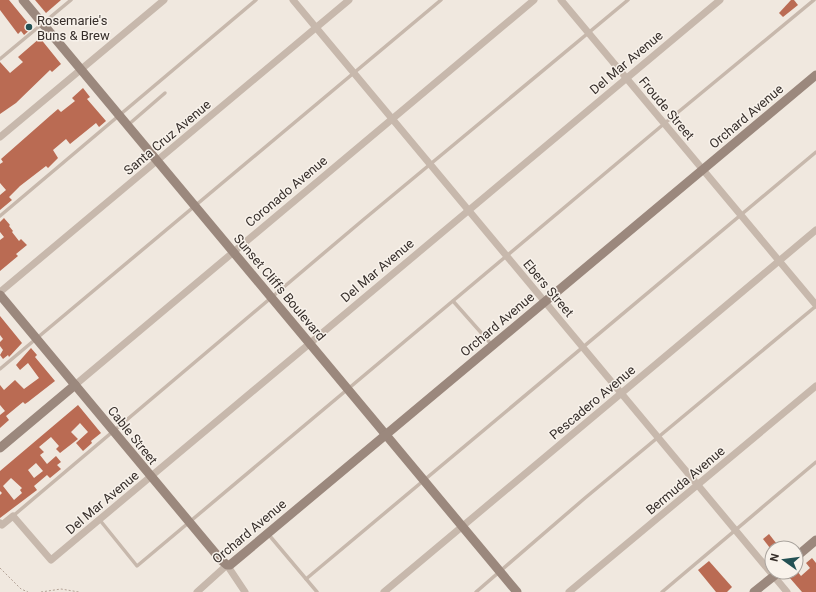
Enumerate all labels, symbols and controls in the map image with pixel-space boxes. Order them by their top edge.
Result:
place label: Rosemarie's Buns & Brew [37,13,110,43]
marker: Rosemarie's Buns & Brew [24,22,34,32]
street label: Del Mar Avenue [587,28,666,97]
street label: Froude Street [636,74,697,143]
street label: Orchard Avenue [706,81,786,152]
street label: Santa Cruz Avenue [121,97,214,178]
street label: Coronado Avenue [242,153,330,230]
street label: Sunset Cliffs Boulevard [231,231,329,344]
street label: Del Mar Avenue [338,236,417,305]
street label: Ebers Street [520,257,577,320]
street label: Orchard Avenue [457,289,537,360]
street label: Pescadero Avenue [546,362,638,443]
street label: Cable Street [105,403,161,467]
street label: Bermuda Avenue [643,443,728,518]
street label: Del Mar Avenue [63,468,142,537]
street label: Orchard Avenue [209,496,289,567]
north arrow [764,540,804,580]
text: N [768,552,782,563]

